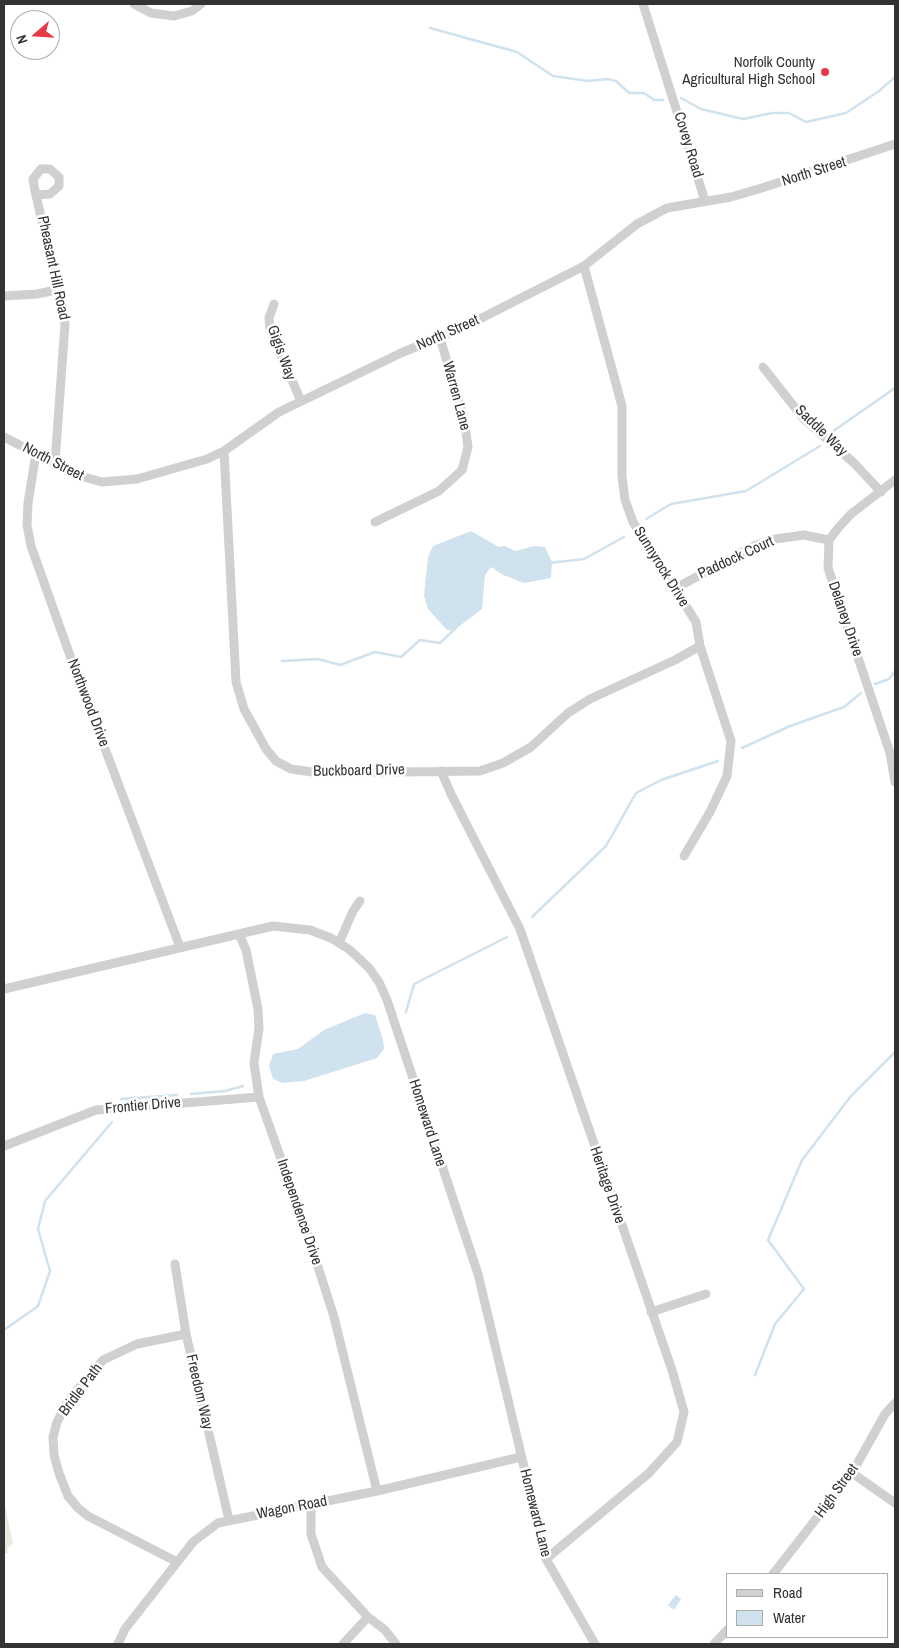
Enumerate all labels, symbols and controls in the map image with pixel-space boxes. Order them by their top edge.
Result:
north arrow [10,10,60,60]
text: N [12,33,32,46]
place label: Norfolk County Agricultural High School [682,54,815,89]
marker: Norfolk County Agricultural High School [819,66,831,78]
street label: Covey Road [669,110,707,180]
street label: North Street [780,153,848,191]
street label: Pheasant Hill Road [33,214,73,322]
street label: North Street [414,311,482,355]
street label: Gigis Way [263,323,299,383]
street label: Warren Lane [438,360,474,432]
street label: Saddle Way [791,402,851,460]
street label: North Street [19,439,87,485]
street label: Sunnyrock Drive [629,524,693,610]
street label: Paddock Court [695,533,777,583]
street label: Delaney Drive [824,579,866,659]
street label: Northwood Drive [63,657,113,749]
street label: Buckboard Drive [313,761,405,781]
street label: Homeward Lane [404,1077,450,1169]
street label: Frontier Drive [104,1094,182,1118]
street label: Heritage Drive [585,1144,629,1226]
street label: Independence Drive [272,1157,326,1267]
street label: Freedom Way [182,1353,216,1431]
street label: Bridle Path [56,1360,106,1420]
street label: High Street [811,1461,863,1521]
street label: Homeward Lane [515,1467,555,1559]
street label: Wagon Road [255,1492,329,1524]
legend [726,1573,889,1638]
text: Road [773,1582,802,1603]
text: Water [773,1607,805,1628]

